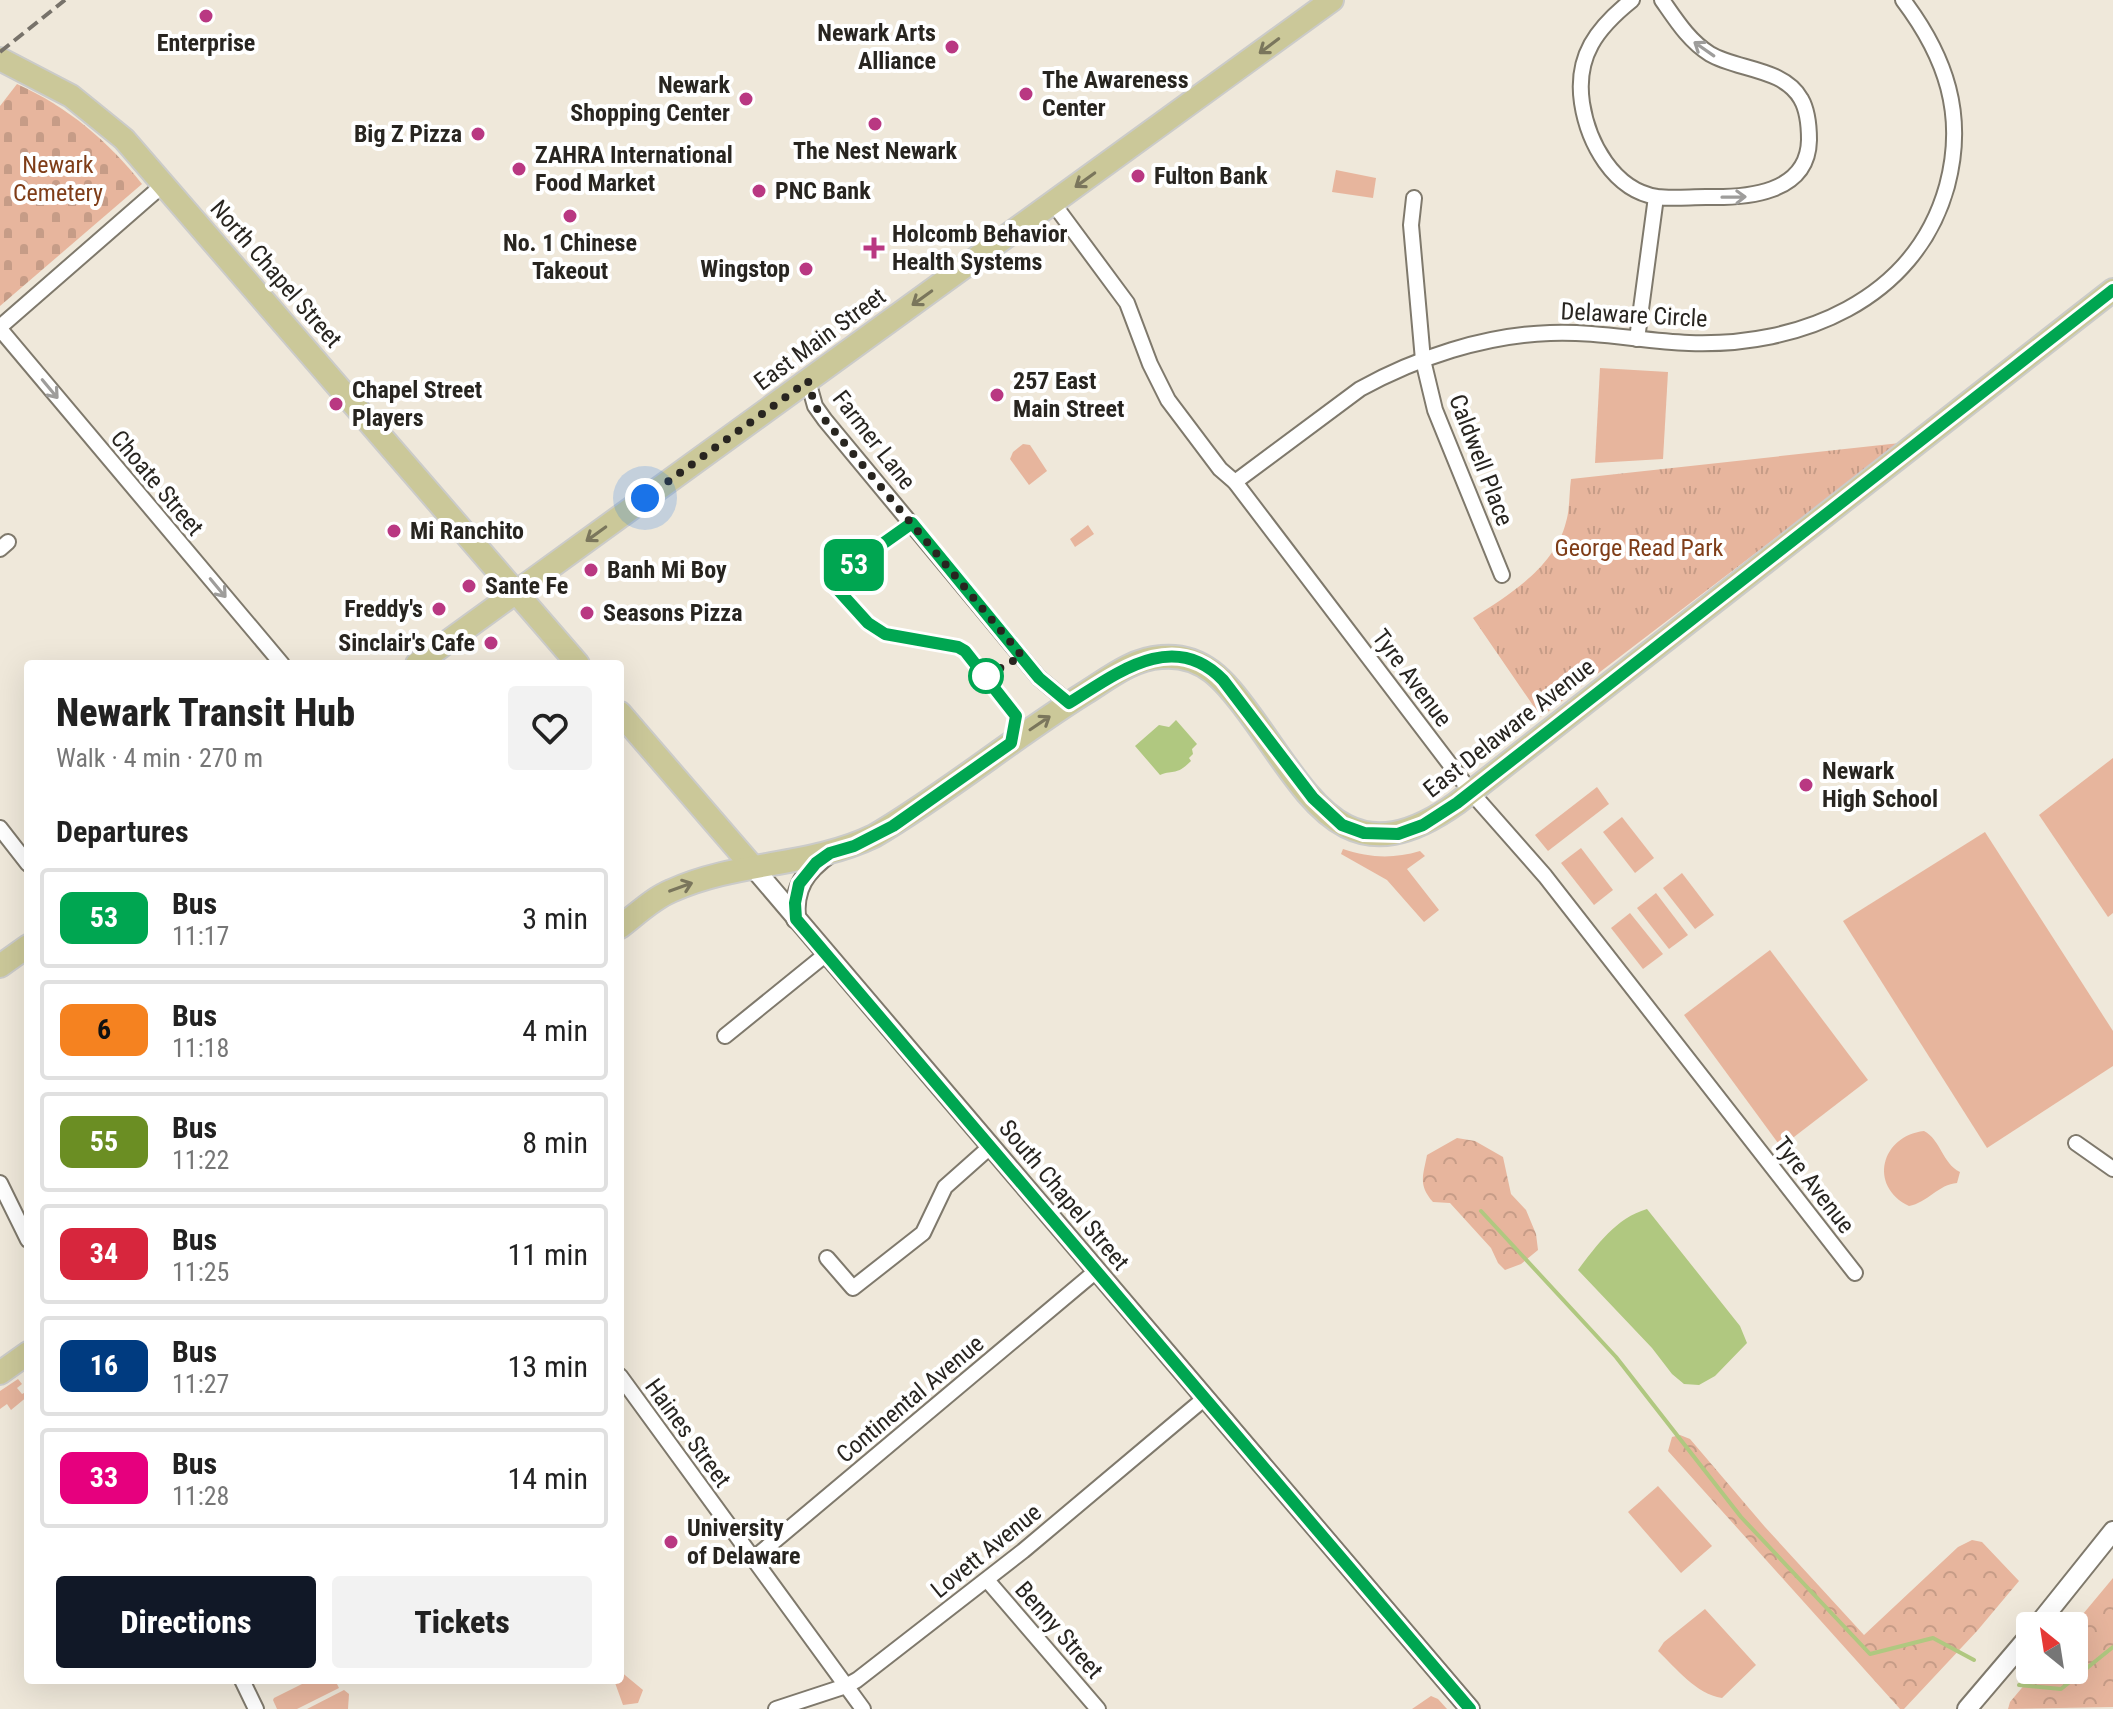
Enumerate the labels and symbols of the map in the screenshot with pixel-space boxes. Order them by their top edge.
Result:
marker: Enterprise [197,7,215,25]
place label: Newark Arts Alliance [817,19,936,75]
place label: Enterprise [157,29,255,57]
marker: Newark Arts Alliance [943,38,961,56]
one-way arrow [1259,38,1280,55]
one-way arrow [1693,40,1716,57]
place label: The Awareness Center [1042,66,1189,122]
place label: Newark Shopping Center [570,71,731,127]
marker: The Awareness Center [1017,85,1035,103]
marker: Newark Shopping Center [737,90,755,108]
marker: The Nest Newark [866,115,884,133]
place label: Big Z Pizza [354,120,462,148]
marker: Big Z Pizza [469,125,487,143]
place label: The Nest Newark [793,137,957,165]
place label: ZAHRA International Food Market [535,141,733,197]
park label: Newark Cemetery [13,151,103,207]
marker: ZAHRA International Food Market [510,160,528,178]
place label: Fulton Bank [1154,162,1268,190]
marker: Fulton Bank [1129,167,1147,185]
one-way arrow [1075,172,1097,188]
place label: PNC Bank [775,177,871,205]
marker: PNC Bank [750,182,768,200]
one-way arrow [1720,189,1747,205]
street label: North Chapel Street [204,195,348,353]
marker: No. 1 Chinese Takeout [561,207,579,225]
place label: Holcomb Behavior Health Systems [892,220,1068,276]
place label: No. 1 Chinese Takeout [503,229,637,285]
marker: Holcomb Behavior Health Systems [863,237,885,259]
place label: Wingstop [700,255,790,283]
marker: Wingstop [797,260,815,278]
street label: East Main Street [749,282,891,396]
one-way arrow [912,289,934,306]
street label: Delaware Circle [1560,297,1708,333]
place label: 257 East Main Street [1013,367,1124,423]
place label: Chapel Street Players [352,376,482,432]
one-way arrow [41,379,59,399]
street label: Farmer Lane [827,385,921,495]
marker: 257 East Main Street [988,386,1006,404]
street label: Caldwell Place [1443,390,1519,530]
marker: Chapel Street Players [327,395,345,413]
street label: Choate Street [105,425,209,541]
your location [625,478,665,518]
place label: Mi Ranchito [410,517,524,545]
marker: Mi Ranchito [385,522,403,540]
one-way arrow [586,525,607,542]
park label: George Read Park [1555,534,1724,562]
line badge: 53 [818,539,890,591]
place label: Banh Mi Boy [607,556,727,584]
marker: Banh Mi Boy [582,561,600,579]
place label: Sante Fe [485,572,568,600]
one-way arrow [209,577,227,598]
marker: Sante Fe [460,577,478,595]
place label: Freddy's [344,595,423,623]
place label: Seasons Pizza [603,599,743,627]
marker: Freddy's [430,600,448,618]
marker: Seasons Pizza [578,604,596,622]
street label: Tyre Avenue [1366,624,1458,732]
place label: Sinclair's Cafe [338,629,475,657]
marker: Sinclair's Cafe [482,634,500,652]
street label: East Delaware Avenue [1418,653,1600,803]
unlabelled marker [969,659,1003,693]
one-way arrow [1028,715,1050,731]
place label: Newark High School [1822,757,1938,813]
marker: Newark High School [1797,776,1815,794]
one-way arrow [669,879,693,893]
street label: South Chapel Street [993,1114,1135,1276]
street label: Tyre Avenue [1768,1131,1860,1239]
street label: Continental Avenue [831,1329,989,1469]
street label: Haines Street [639,1373,737,1493]
street label: Lovett Avenue [925,1498,1047,1604]
place label: University of Delaware [687,1514,800,1570]
marker: University of Delaware [662,1533,680,1551]
street label: Benny Street [1009,1576,1109,1684]
north arrow [2016,1612,2088,1684]

